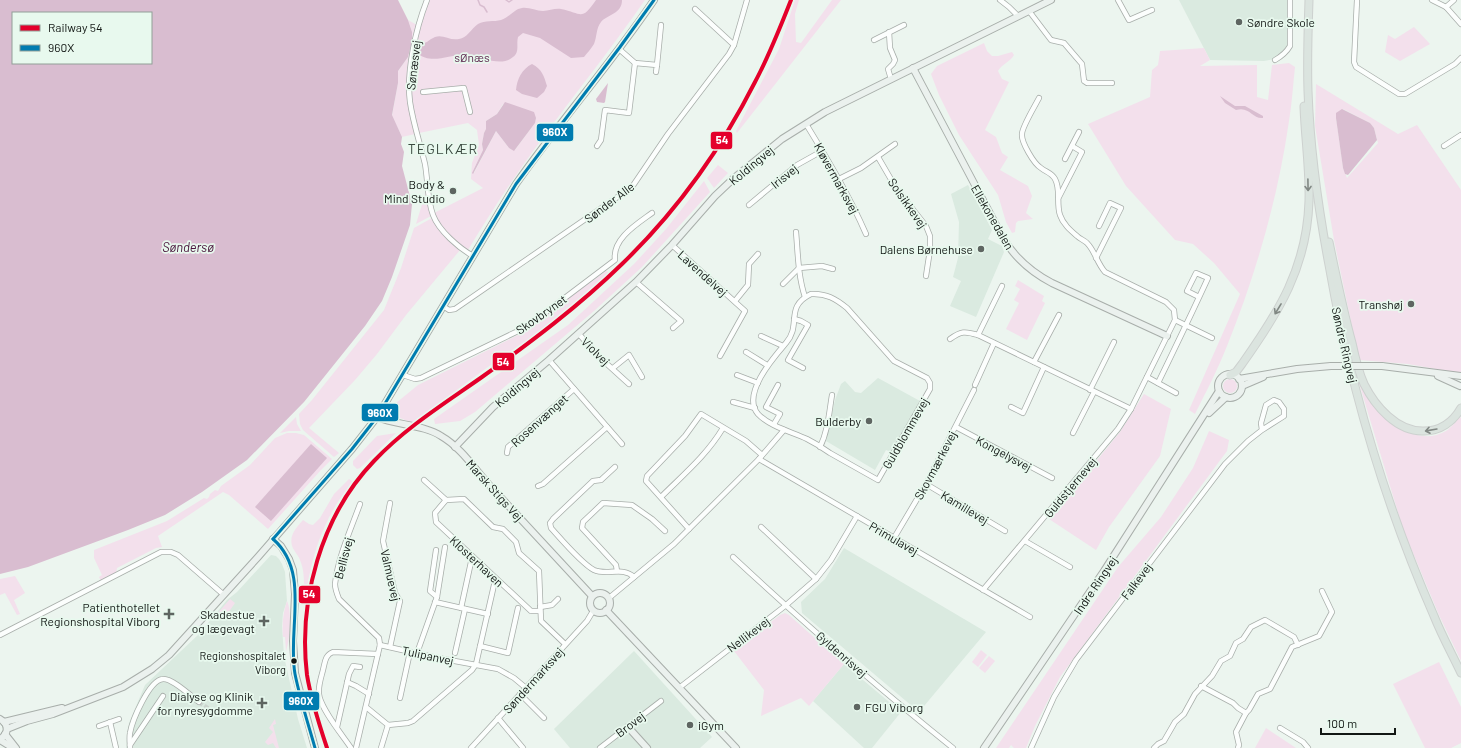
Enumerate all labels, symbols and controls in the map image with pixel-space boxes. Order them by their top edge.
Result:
legend [12,12,152,64]
place label: Søndre Skole [1247,15,1315,29]
marker: Søndre Skole [1234,17,1244,27]
text: Railway 54 [48,20,103,34]
street label: Sønæsvej [403,39,423,91]
text: 960X [48,40,74,54]
park label: sØnæs [454,50,490,64]
line badge: 960X [536,123,574,142]
text: 960X [543,125,568,138]
line badge: 54 [710,131,733,150]
text: 54 [716,133,729,146]
district label: TEGLKÆR [408,140,478,157]
street label: Kløvermarksvej [812,140,862,216]
street label: Koldingvej [726,142,776,188]
street label: Irisvej [768,161,800,191]
street label: Solsikkevej [886,175,930,231]
place label: Body & Mind Studio [384,177,445,205]
one-way arrow [1305,178,1312,191]
street label: Sønder Alle [581,179,637,225]
street label: Ellekonedalen [969,182,1017,252]
marker: Body & Mind Studio [448,186,458,196]
water label: Søndersø [162,239,214,255]
place label: Dalens Børnehuse [880,242,973,256]
marker: Dalens Børnehuse [976,244,986,254]
street label: Lavendelvej [675,247,731,299]
street label: Skovbrynet [513,291,569,337]
place label: Transhøj [1358,297,1403,311]
marker: Transhøj [1406,299,1416,309]
one-way arrow [1274,303,1282,314]
street label: Søndre Ringvej [1329,306,1361,384]
street label: Violvej [579,334,613,368]
line badge: 54 [492,352,515,371]
text: 54 [497,355,510,368]
street label: Koldingvej [492,364,542,410]
street label: Rosenvænget [508,391,570,449]
street label: Guldblommevej [879,395,931,471]
line badge: 960X [361,403,399,422]
text: 960X [368,406,393,419]
place label: Bulderby [815,414,861,428]
marker: Bulderby [864,416,874,426]
one-way arrow [1425,426,1438,434]
street label: Skovmærkevej [911,428,959,502]
street label: Kongelysvej [974,432,1034,474]
street label: Guldstjernevej [1041,454,1099,520]
street label: Marsk Stigs Vej [464,456,526,524]
street label: Kamillevej [939,487,991,527]
street label: Primulavej [867,518,921,558]
street label: Klosterhaven [447,533,507,589]
street label: Bellisvej [331,535,355,580]
street label: Valmuevej [378,548,404,602]
street label: Indre Ringvej [1070,553,1120,617]
street label: Falkevej [1118,560,1154,602]
line badge: 54 [298,585,321,604]
text: 54 [303,587,316,600]
place label: Patienthotellet Regionshospital Viborg [40,600,160,628]
place label: Skadestue og lægevagt [192,607,255,635]
marker: Patienthotellet Regionshospital Viborg [163,608,175,620]
street label: Nellikevej [724,613,772,655]
marker: Skadestue og lægevagt [258,615,270,627]
street label: Gyldenrisvej [814,628,870,680]
street label: Tulipanvej [401,643,455,667]
street label: Søndermarksvej [500,644,566,716]
place label: Regionshospitalet Viborg [200,649,286,676]
marker: Regionshospitalet Viborg [289,656,299,666]
place label: Dialyse og Klinik for nyresygdomme [157,689,253,717]
line badge: 960X [283,691,320,711]
text: 960X [289,694,314,707]
marker: Dialyse og Klinik for nyresygdomme [256,697,268,709]
place label: FGU Viborg [865,700,923,714]
marker: FGU Viborg [852,702,862,712]
street label: Brovej [613,708,647,740]
scale bar [1321,710,1395,736]
text: 100 m [1327,716,1357,730]
place label: iGym [698,718,724,732]
marker: iGym [685,720,695,730]

